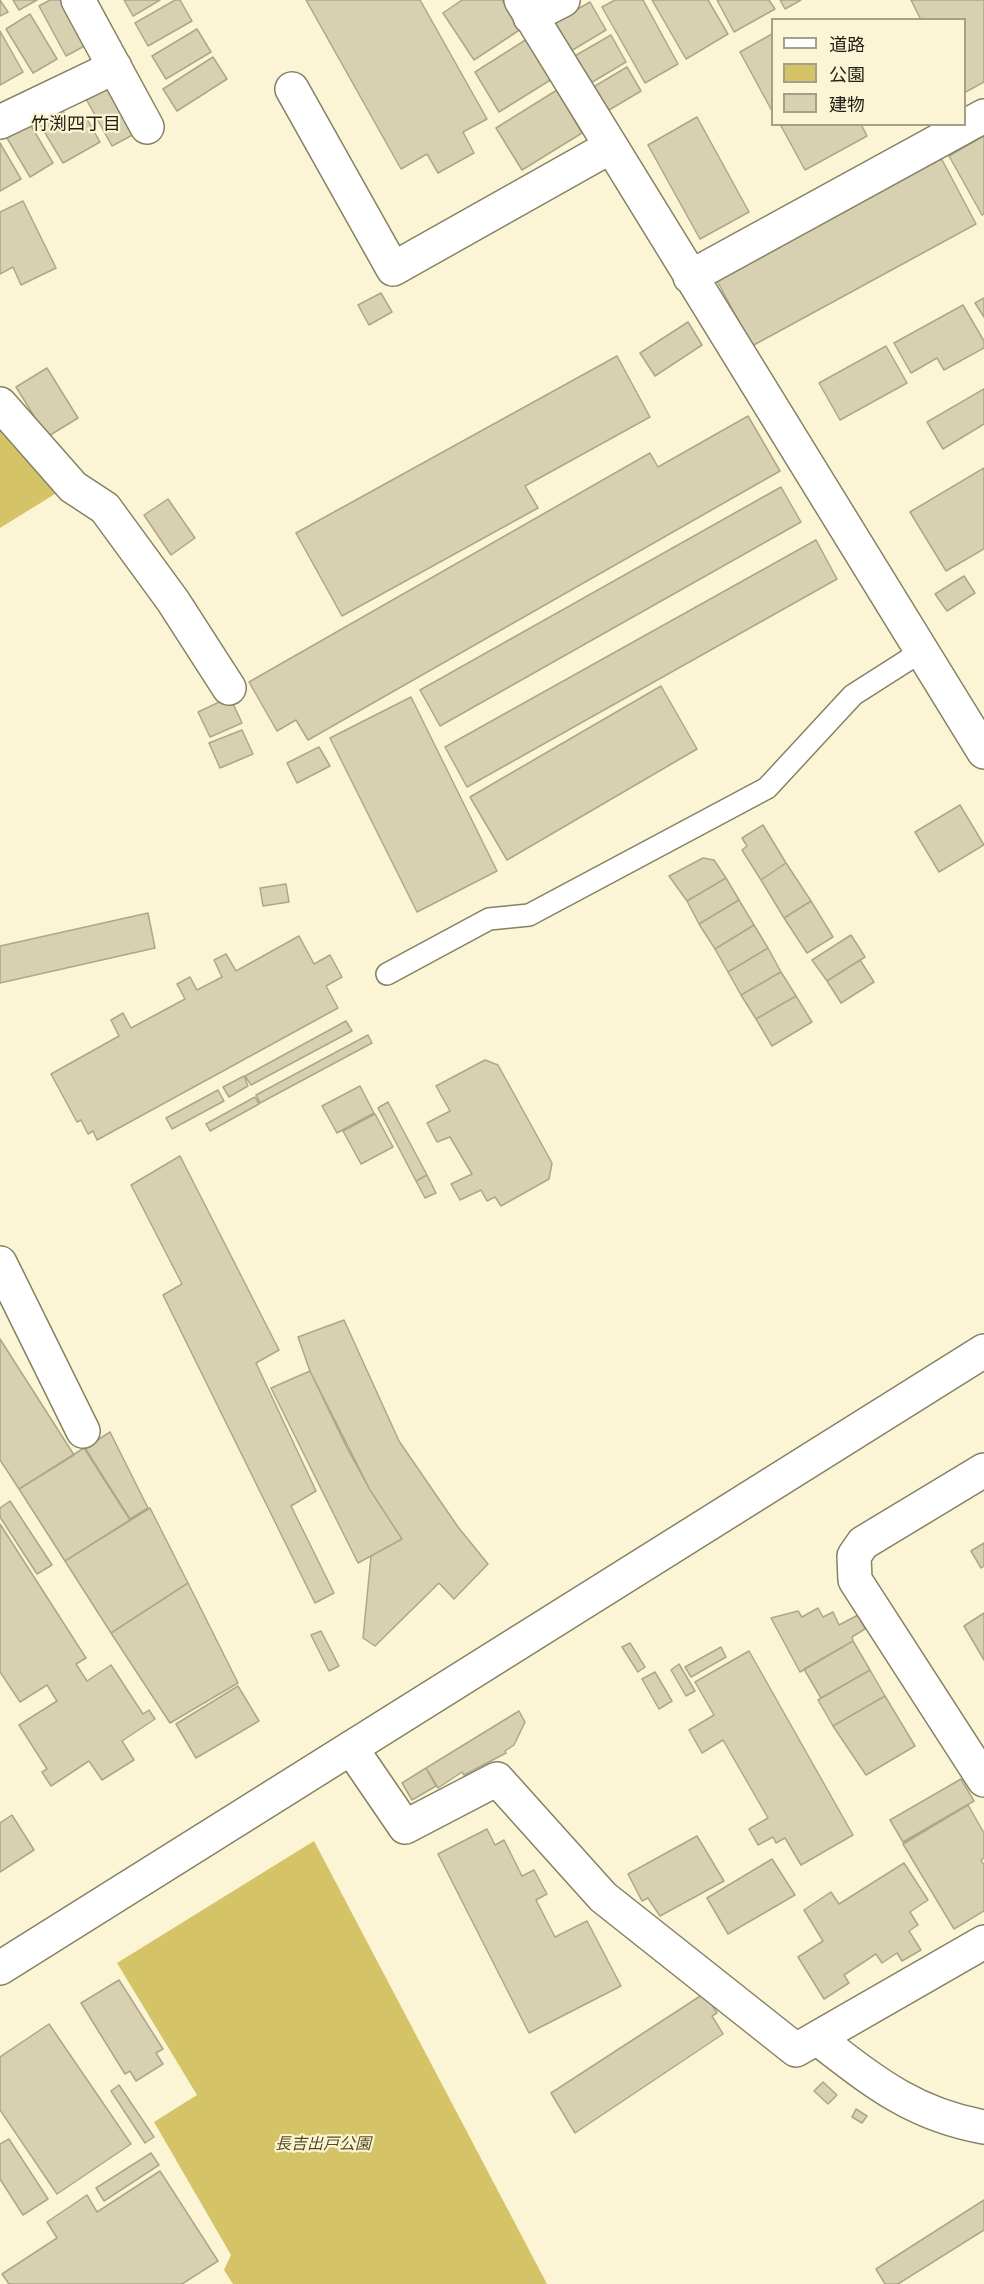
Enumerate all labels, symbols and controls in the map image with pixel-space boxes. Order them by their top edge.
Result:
legend [771,18,966,126]
text: 道路 [829,30,865,57]
text: 公園 [829,60,865,87]
text: 建物 [829,90,865,117]
district label: 竹渕四丁目 [31,114,121,136]
park label: 長吉出戸公園 [275,2134,371,2154]

